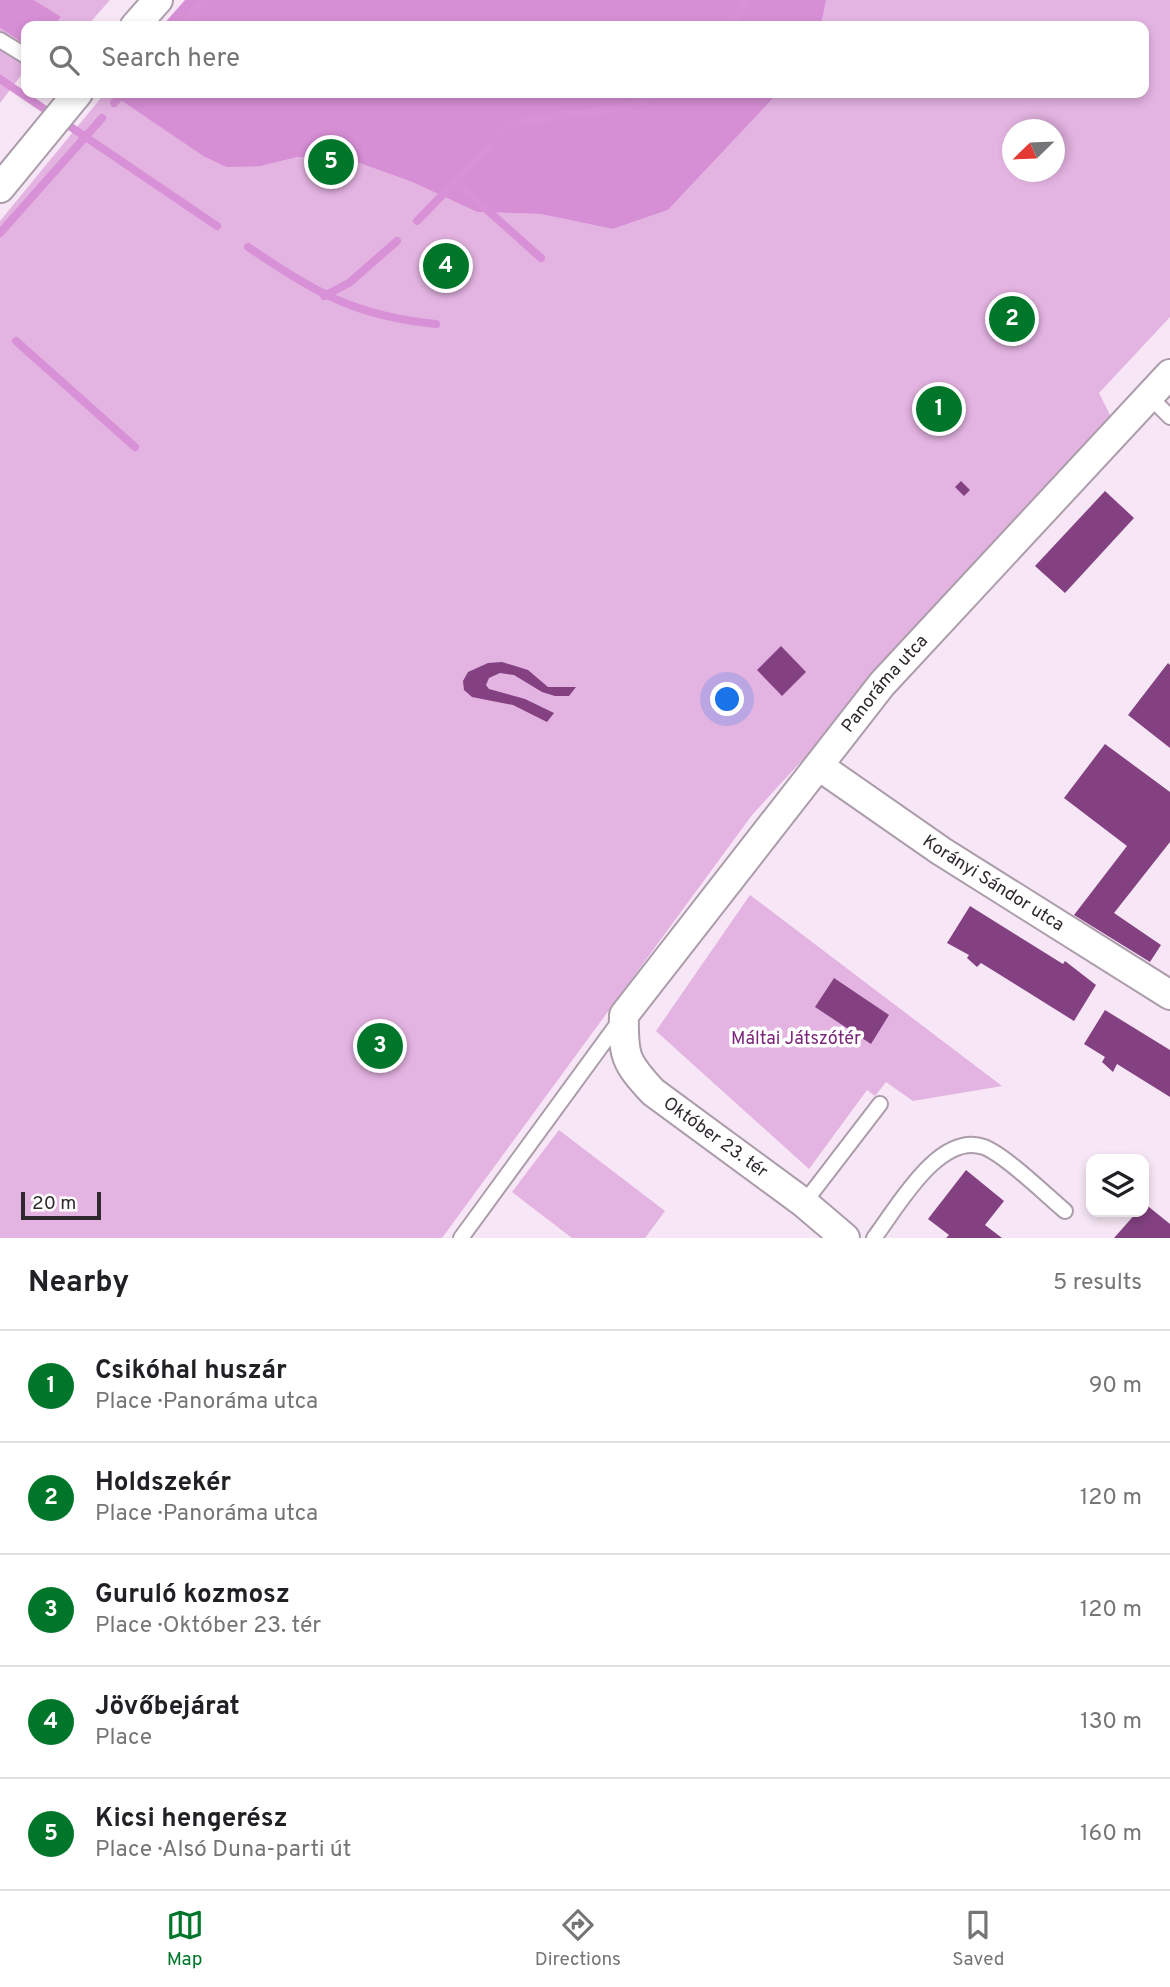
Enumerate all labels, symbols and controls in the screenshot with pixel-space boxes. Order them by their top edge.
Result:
search box [21,21,1149,98]
icon: search [45,41,83,79]
text: Search here [101,43,240,76]
north arrow [1002,119,1065,182]
pin: 5 [308,136,354,188]
pin: 4 [423,240,469,292]
pin: 2 [989,293,1035,345]
pin: 1 [916,383,962,435]
street label: Panoráma utca [837,630,933,737]
your location [710,682,744,716]
street label: Korányi Sándor utca [918,830,1068,937]
pin: 3 [357,1020,403,1072]
park label: Máltai Játszótér [731,1028,861,1051]
street label: Október 23. tér [658,1092,772,1184]
map controls [1086,1154,1149,1217]
button: layers [1086,1154,1149,1217]
scale bar [21,1189,102,1221]
text: 20 m [32,1192,76,1216]
text: Nearby [28,1265,129,1302]
text: 5 results [1053,1269,1142,1298]
text: Csikóhal huszár [95,1355,287,1388]
text: 1 [46,1372,56,1401]
text: 90 m [1089,1372,1142,1401]
text: Place · Panoráma utca [95,1388,318,1417]
text: Holdszekér [95,1467,231,1500]
text: 2 [44,1484,58,1513]
text: 120 m [1080,1484,1142,1513]
text: Place · Panoráma utca [95,1500,318,1529]
text: Guruló kozmosz [95,1579,290,1612]
text: 3 [44,1596,58,1625]
text: 120 m [1080,1596,1142,1625]
text: Place · Október 23. tér [95,1612,321,1641]
text: Jövőbejárat [95,1691,240,1724]
text: 4 [44,1708,58,1737]
text: 130 m [1080,1708,1142,1737]
text: Place [95,1724,152,1753]
text: Kicsi hengerész [95,1803,288,1836]
text: 5 [44,1820,58,1849]
text: 160 m [1080,1820,1142,1849]
text: Place · Alsó Duna-parti út [95,1836,352,1865]
tab: Map [166,1906,204,1972]
tab: Directions [535,1906,621,1972]
tab: Saved [952,1906,1004,1972]

